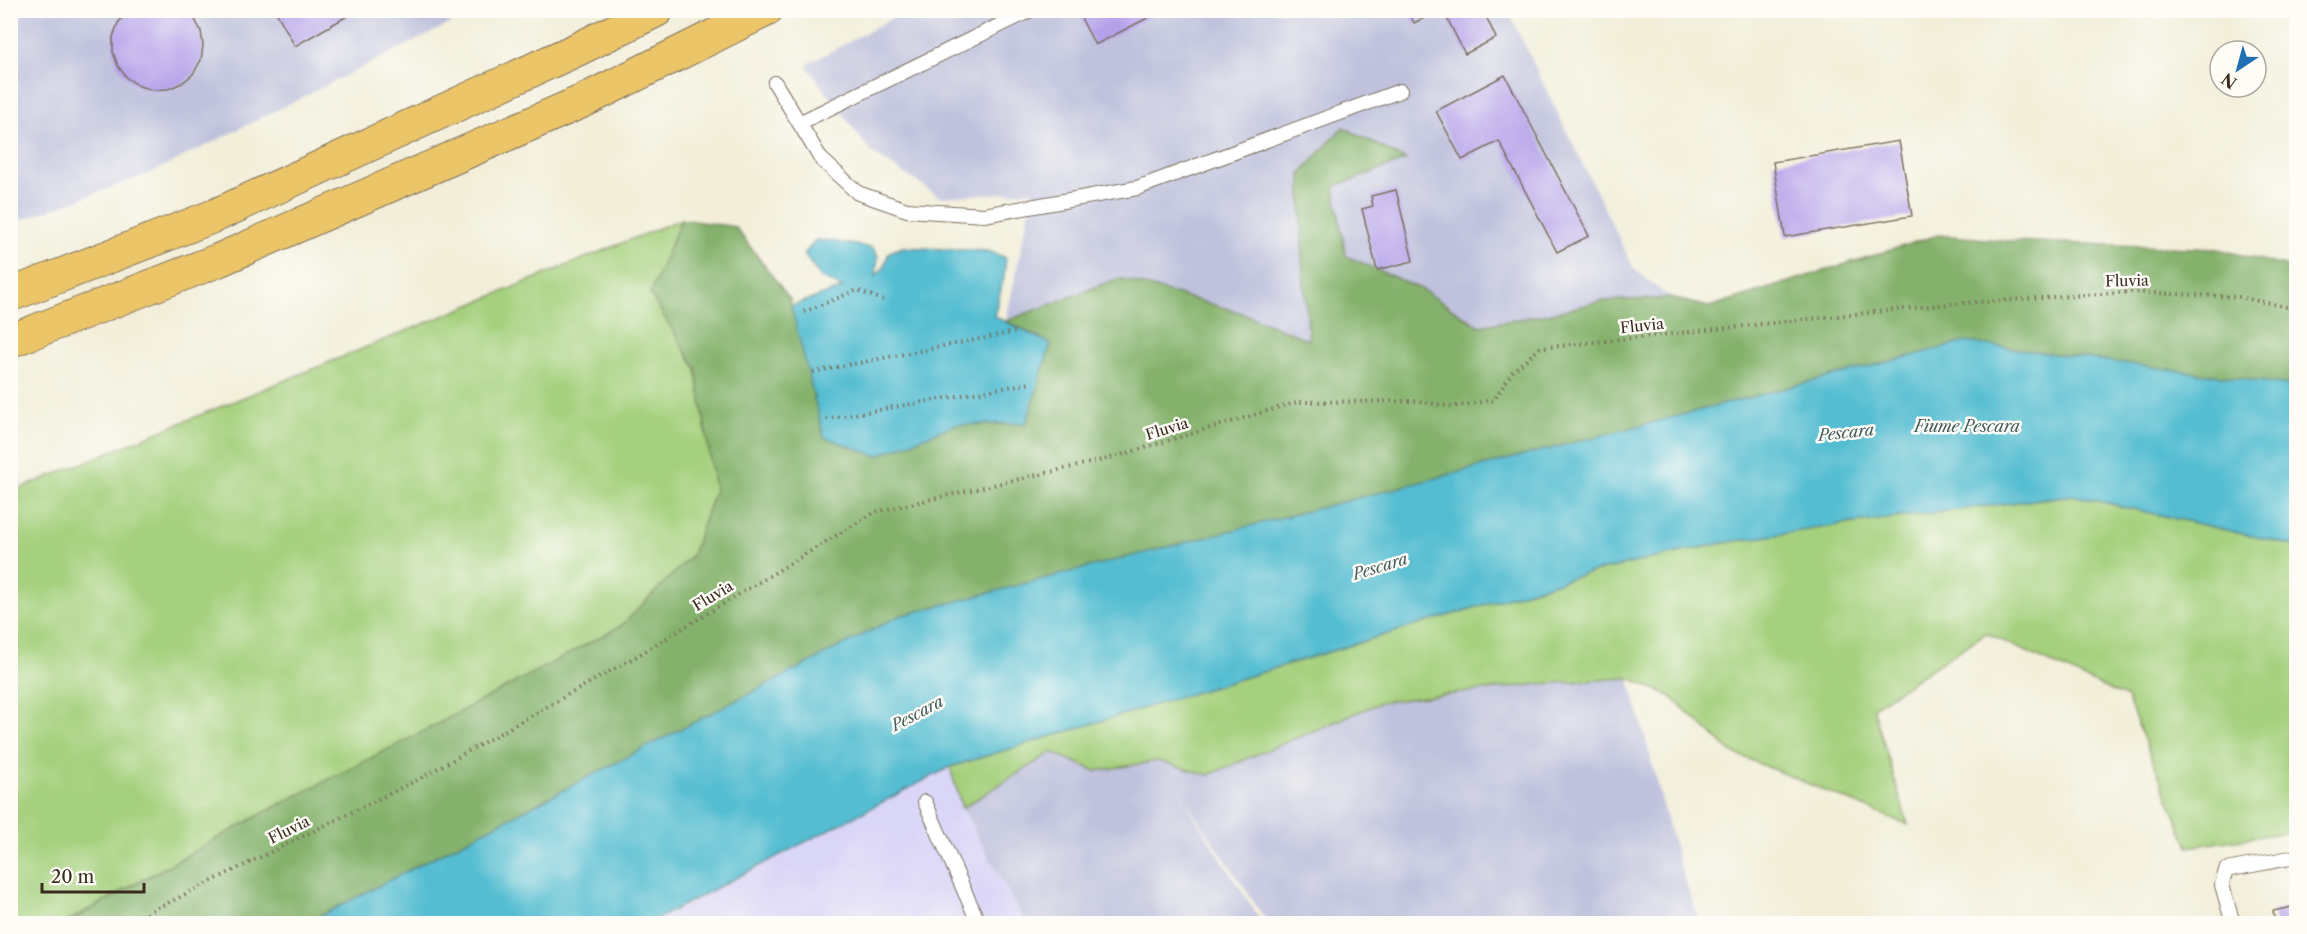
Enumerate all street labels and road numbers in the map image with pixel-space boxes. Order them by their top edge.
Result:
street label: Fluvia [2105,271,2149,290]
street label: Fluvia [1619,314,1665,337]
street label: Fluvia [1143,413,1191,444]
street label: Fluvia [689,576,736,615]
street label: Fluvia [265,811,313,848]

